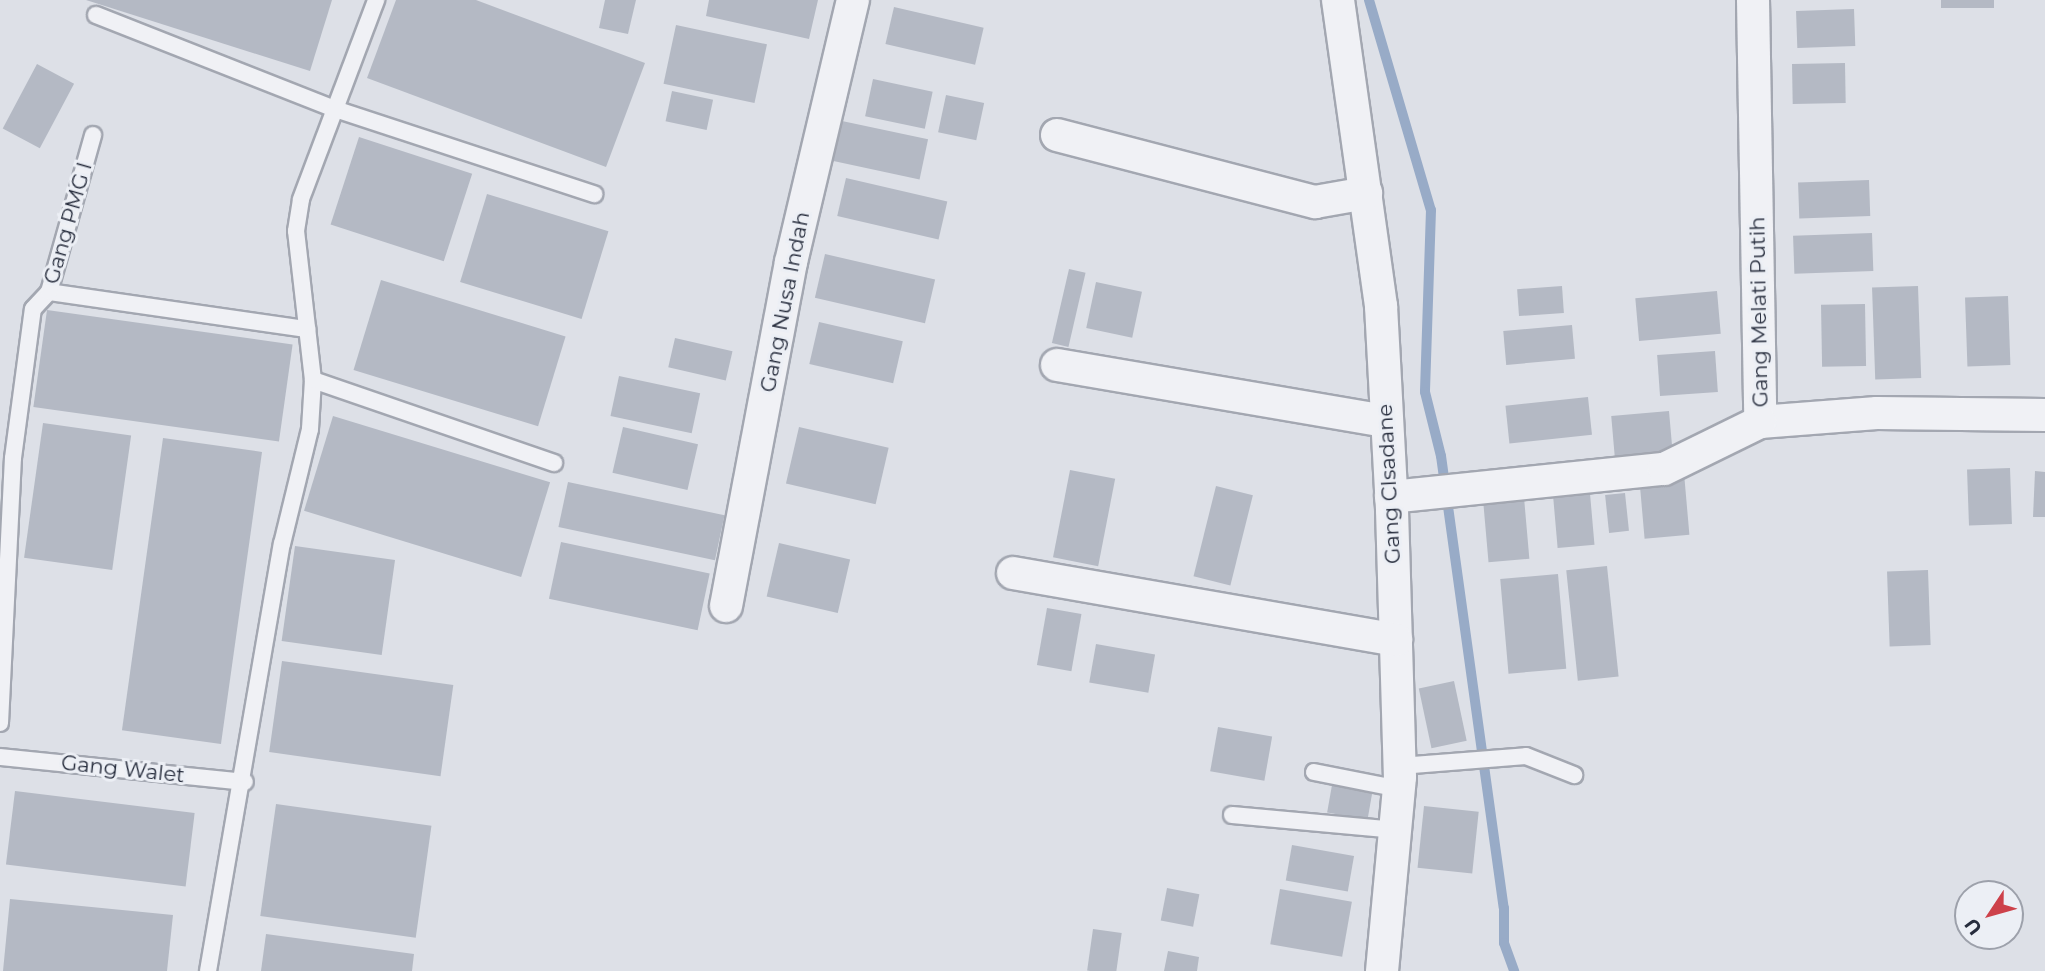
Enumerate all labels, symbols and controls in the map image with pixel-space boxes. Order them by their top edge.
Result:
street label: Gang PMG I [39,159,97,287]
street label: Gang Nusa Indah [755,210,815,394]
street label: Gang Melati Putih [1745,216,1773,408]
street label: Gang CIsadane [1372,403,1406,565]
street label: Gang Walet [60,750,186,788]
north arrow [1954,880,2024,950]
text: U [1960,914,1987,939]

